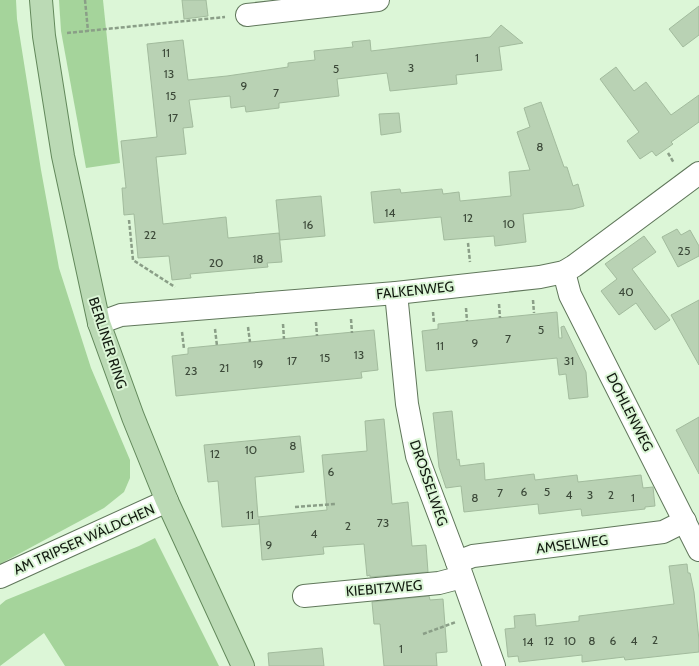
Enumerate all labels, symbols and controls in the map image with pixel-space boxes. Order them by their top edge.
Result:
house number: 11 [162,45,170,60]
house number: 1 [475,50,479,65]
house number: 3 [408,60,414,75]
house number: 5 [333,61,339,76]
house number: 13 [164,66,174,81]
house number: 9 [241,78,248,93]
house number: 7 [273,85,279,100]
house number: 15 [166,88,176,103]
house number: 17 [168,110,178,125]
house number: 8 [536,139,544,154]
house number: 14 [385,205,395,220]
house number: 12 [463,210,473,225]
house number: 10 [503,216,515,231]
house number: 16 [303,217,314,232]
house number: 22 [144,227,156,242]
house number: 25 [678,243,690,258]
house number: 18 [252,251,264,266]
house number: 20 [209,255,223,270]
street label: FALKENWEG [375,277,455,303]
house number: 40 [618,284,634,299]
street label: BERLINER RING [85,295,131,391]
house number: 5 [538,322,544,337]
house number: 7 [505,331,511,346]
house number: 9 [472,335,479,350]
house number: 11 [436,338,444,353]
house number: 13 [354,347,364,362]
house number: 15 [320,350,330,365]
house number: 17 [287,353,297,368]
house number: 31 [564,353,574,368]
house number: 19 [253,356,264,371]
house number: 21 [219,360,229,375]
house number: 23 [185,363,197,378]
street label: DOHLENWEG [603,370,657,454]
street label: DROSSELWEG [406,437,452,529]
house number: 8 [289,438,297,453]
house number: 10 [245,442,257,457]
house number: 12 [210,446,220,461]
house number: 6 [328,464,335,479]
house number: 6 [521,484,528,499]
house number: 5 [544,484,550,499]
house number: 7 [497,485,503,500]
house number: 4 [566,487,573,502]
house number: 3 [587,487,593,502]
house number: 2 [608,487,614,502]
house number: 8 [471,490,479,505]
house number: 1 [631,490,635,505]
street label: AM TRIPSER WÄLDCHEN [11,500,157,578]
house number: 11 [246,507,254,522]
house number: 73 [377,515,389,530]
house number: 2 [345,518,351,533]
house number: 4 [311,526,318,541]
street label: AMSELWEG [535,531,609,557]
house number: 9 [266,537,273,552]
street label: KIEBITZWEG [345,576,423,600]
house number: 2 [652,632,658,647]
house number: 12 [544,633,554,648]
house number: 10 [564,633,576,648]
house number: 8 [588,633,596,648]
house number: 6 [610,633,617,648]
house number: 4 [631,633,638,648]
house number: 14 [523,634,533,649]
house number: 1 [399,641,403,656]

